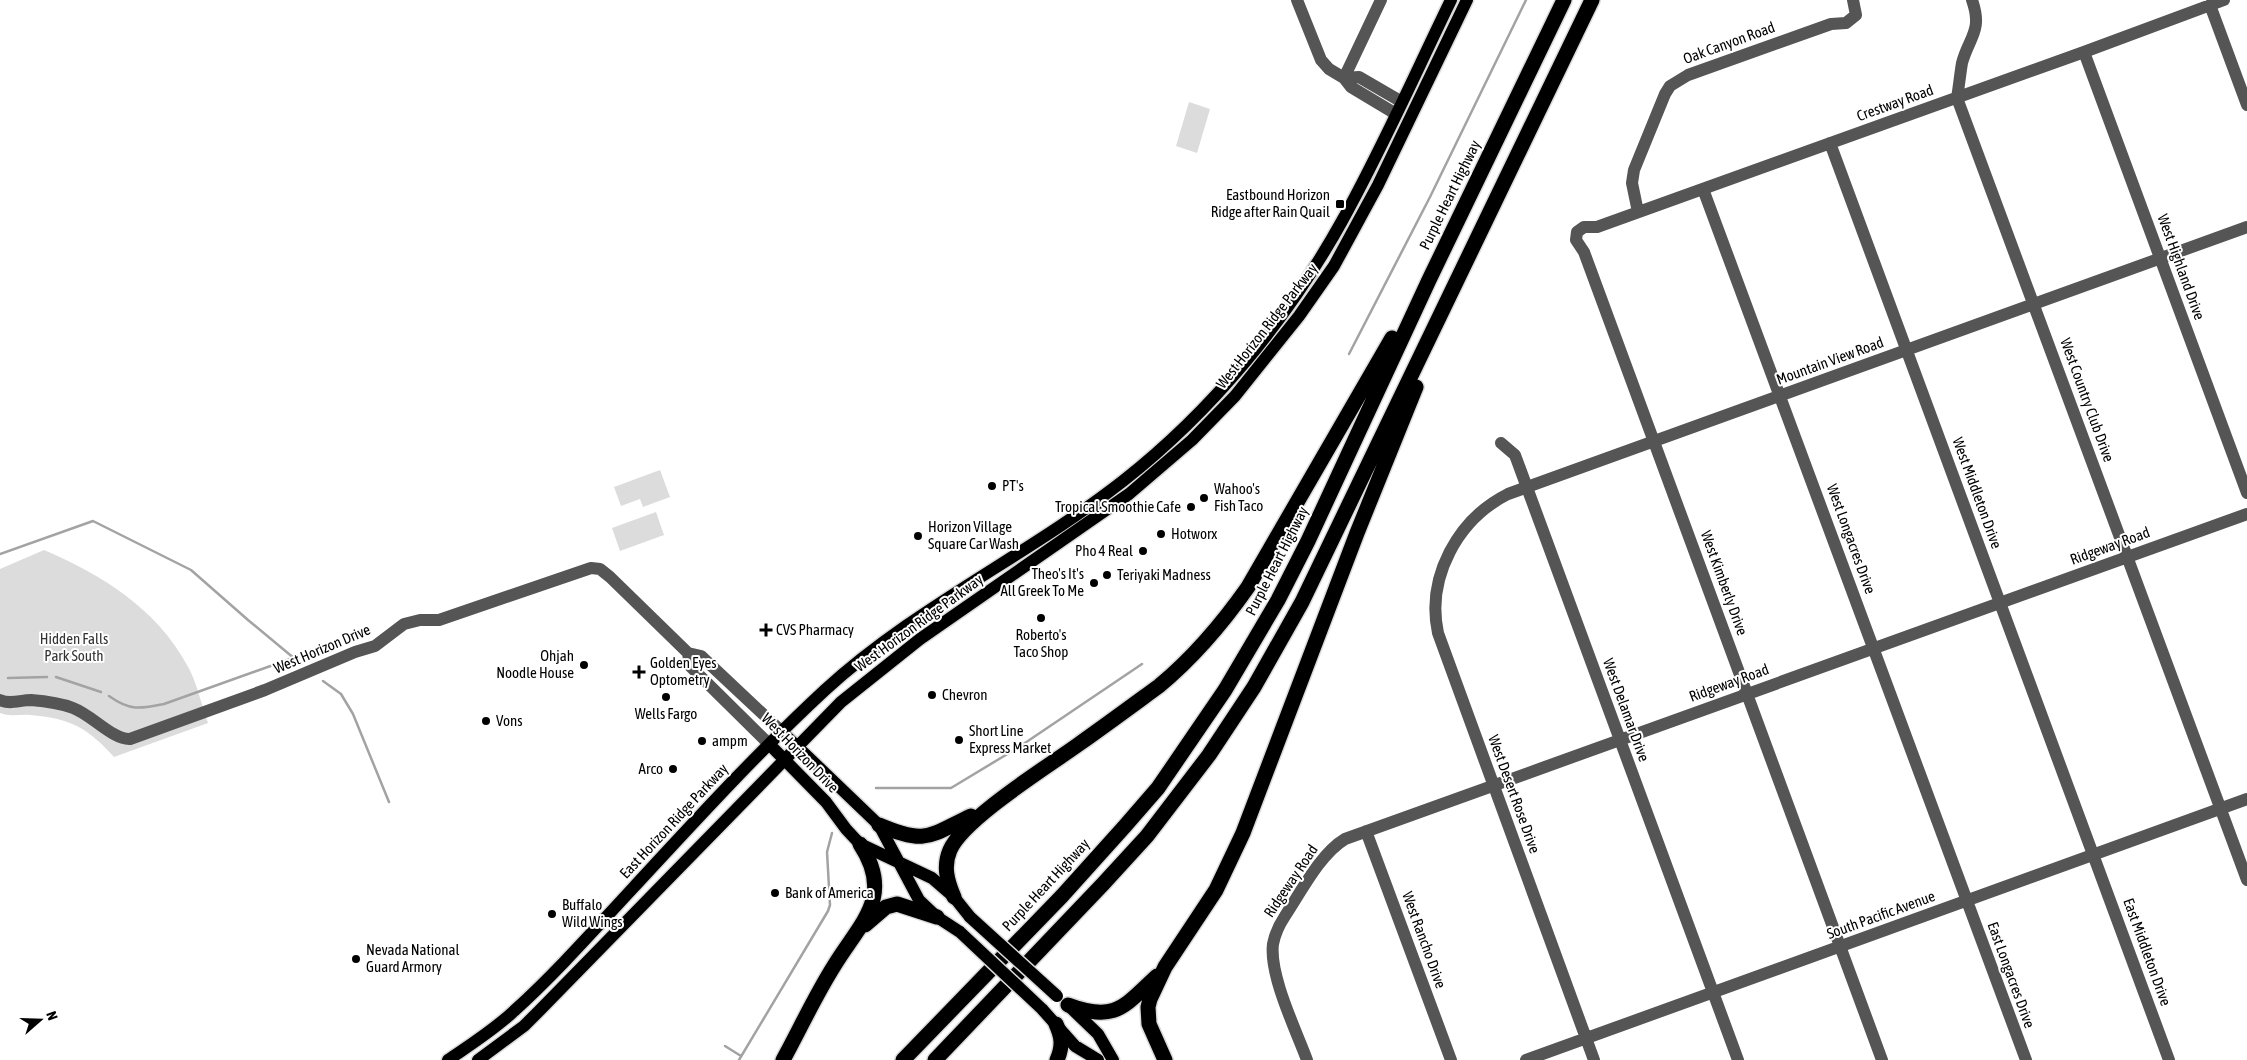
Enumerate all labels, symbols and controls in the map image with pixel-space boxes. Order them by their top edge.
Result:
street label: Oak Canyon Road [1681,18,1777,67]
street label: Crestway Road [1854,81,1935,124]
street label: Purple Heart Highway [1416,137,1483,252]
place label: Eastbound Horizon Ridge after Rain Quail [1211,186,1330,220]
marker: Eastbound Horizon Ridge after Rain Quail [1334,198,1346,210]
street label: West Highland Drive [2154,212,2209,322]
street label: West Horizon Ridge Parkway [1212,260,1321,392]
street label: Mountain View Road [1774,333,1886,388]
street label: West Country Club Drive [2057,336,2118,464]
street label: West Middleton Drive [1949,435,2006,551]
place label: PT's [1002,477,1024,494]
marker: PT's [986,480,998,492]
place label: Wahoo's Fish Taco [1214,480,1263,514]
street label: West Longacres Drive [1824,482,1879,596]
marker: Wahoo's Fish Taco [1198,492,1210,504]
place label: Tropical Smoothie Cafe [1055,498,1181,515]
marker: Tropical Smoothie Cafe [1185,501,1197,513]
street label: Purple Heart Highway [1242,504,1311,618]
place label: Horizon Village Square Car Wash [928,518,1019,552]
street label: Ridgeway Road [2068,523,2152,568]
place label: Hotworx [1171,525,1217,542]
marker: Hotworx [1155,528,1167,540]
street label: West Kimberly Drive [1698,528,1751,638]
marker: Horizon Village Square Car Wash [912,530,924,542]
place label: Pho 4 Real [1075,542,1133,559]
marker: Pho 4 Real [1137,545,1149,557]
place label: Theo's It's All Greek To Me [1000,565,1084,599]
place label: Teriyaki Madness [1117,566,1211,583]
marker: Teriyaki Madness [1101,569,1113,581]
street label: West Horizon Ridge Parkway [851,570,986,675]
marker: Theo's It's All Greek To Me [1088,577,1100,589]
marker: Roberto's Taco Shop [1035,612,1047,624]
street label: West Horizon Drive [271,620,373,677]
place label: CVS Pharmacy [776,621,854,638]
marker: CVS Pharmacy [760,624,772,636]
place label: Roberto's Taco Shop [1014,626,1068,660]
park label: Hidden Falls Park South [40,630,108,664]
place label: Ohjah Noodle House [496,647,574,681]
place label: Golden Eyes Optometry [650,654,717,688]
street label: West Delamar Drive [1600,656,1653,764]
marker: Ohjah Noodle House [578,659,590,671]
street label: Ridgeway Road [1687,660,1771,705]
marker: Golden Eyes Optometry [632,665,646,679]
place label: Chevron [942,686,988,703]
marker: Chevron [926,689,938,701]
marker: Wells Fargo [660,691,672,703]
place label: Wells Fargo [635,705,697,722]
street label: West Horizon Drive [758,710,842,796]
place label: Vons [496,712,523,729]
marker: Vons [480,715,492,727]
place label: Short Line Express Market [969,722,1051,756]
place label: ampm [712,732,748,749]
street label: West Desert Rose Drive [1485,732,1544,855]
marker: Short Line Express Market [953,734,965,746]
marker: ampm [696,735,708,747]
street label: East Horizon Ridge Parkway [616,760,731,881]
place label: Arco [639,760,663,777]
marker: Arco [667,763,679,775]
street label: Purple Heart Highway [999,835,1093,934]
street label: Ridgeway Road [1260,841,1321,920]
place label: Bank of America [785,884,874,901]
marker: Bank of America [769,887,781,899]
street label: South Pacific Avenue [1824,887,1937,942]
street label: West Rancho Drive [1399,889,1450,991]
place label: Buffalo Wild Wings [562,896,623,930]
street label: East Middleton Drive [2120,896,2175,1008]
marker: Buffalo Wild Wings [546,908,558,920]
street label: East Longacres Drive [1984,920,2039,1030]
place label: Nevada National Guard Armory [366,941,460,975]
marker: Nevada National Guard Armory [350,953,362,965]
north arrow [15,995,65,1045]
text: N [43,1009,61,1022]

